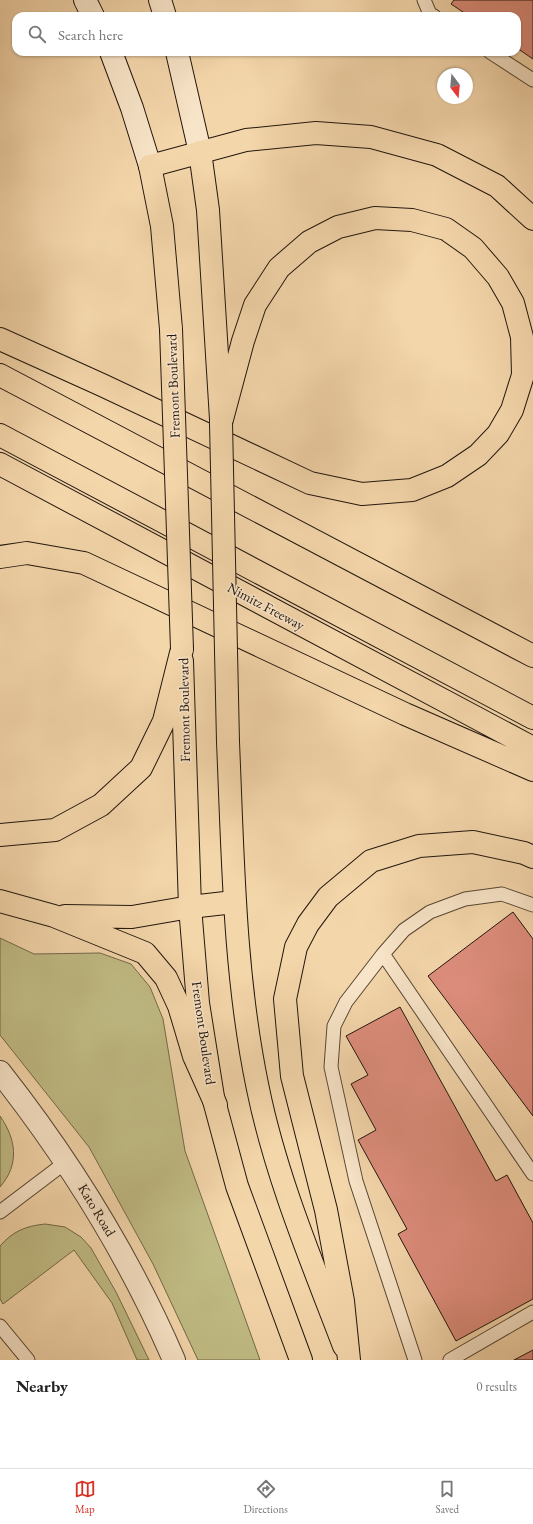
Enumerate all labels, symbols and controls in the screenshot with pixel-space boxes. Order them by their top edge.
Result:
search box [12,12,521,56]
icon: search [26,23,48,45]
text: Search here [58,25,123,44]
north arrow [437,68,473,104]
street label: Fremont Boulevard [162,333,184,438]
street label: Nimitz Freeway [224,578,308,634]
street label: Fremont Boulevard [174,657,194,762]
street label: Fremont Boulevard [188,980,220,1087]
street label: Kato Road [74,1180,120,1241]
text: Nearby [16,1375,68,1397]
text: 0 results [476,1378,517,1395]
tab: Map [74,1478,96,1516]
tab: Directions [244,1478,288,1516]
tab: Saved [436,1478,459,1516]

